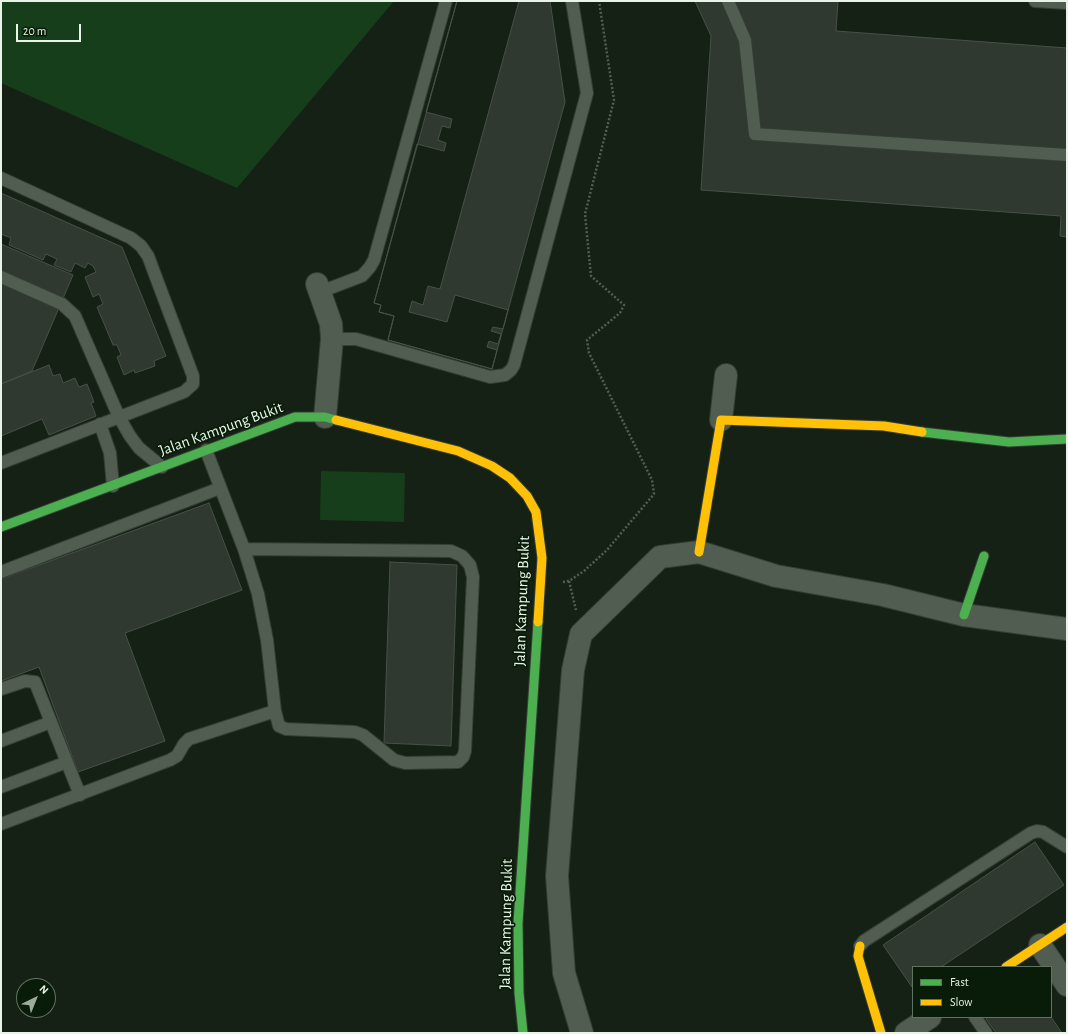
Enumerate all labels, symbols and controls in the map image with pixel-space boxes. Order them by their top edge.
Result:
scale bar [18,16,83,42]
text: 20 m [23,25,46,37]
street label: Jalan Kampung Bukit [156,398,286,460]
street label: Jalan Kampung Bukit [510,535,534,667]
street label: Jalan Kampung Bukit [495,859,517,989]
legend [912,966,1052,1018]
text: Fast [950,976,969,988]
north arrow [16,978,56,1018]
text: N [37,983,50,996]
text: Slow [950,996,972,1008]

